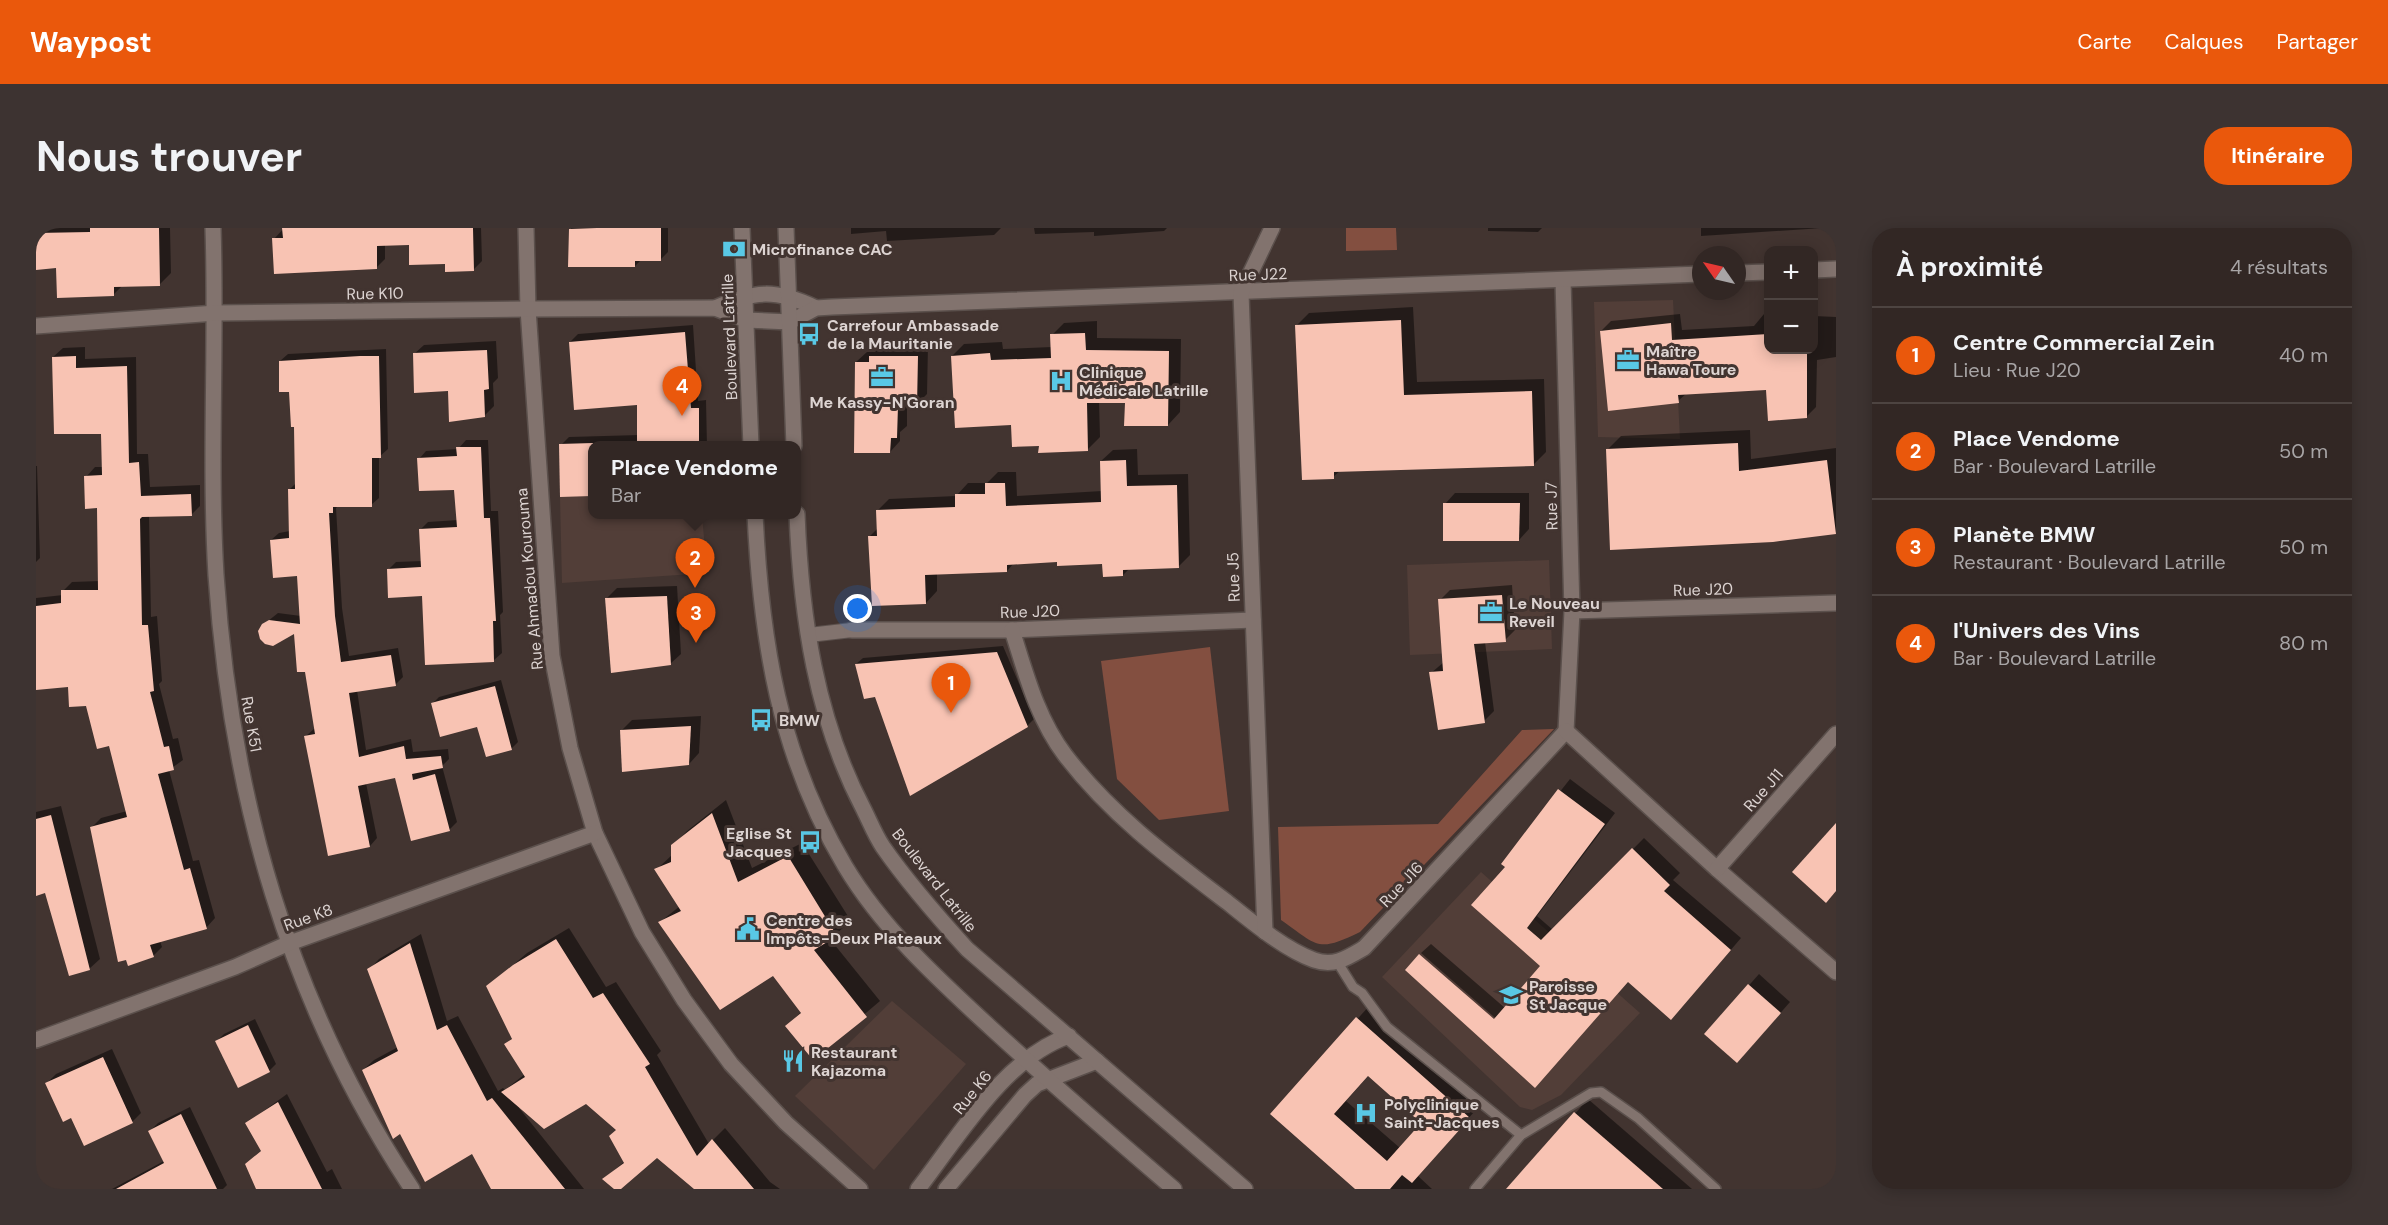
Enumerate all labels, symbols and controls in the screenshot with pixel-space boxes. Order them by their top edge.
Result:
text: Waypost [30,24,152,61]
text: Carte [2077,28,2132,56]
text: Calques [2165,28,2243,56]
text: Partager [2276,28,2358,56]
button: Itinéraire [2204,127,2352,185]
text: Nous trouver [36,129,302,184]
bank icon: Microfinance CAC [721,236,747,262]
place label: Microfinance CAC [752,239,893,260]
north arrow [1692,246,1746,300]
map controls [1764,246,1818,354]
button: + [1764,246,1818,300]
text: À proximité [1896,250,2043,284]
text: 4 résultats [2230,254,2328,280]
street label: Rue J22 [1228,263,1288,286]
street label: Boulevard Latrille [717,273,742,401]
street label: Rue K10 [346,283,404,304]
button: − [1764,300,1818,354]
place label: Carrefour Ambassade de la Mauritanie [827,315,999,354]
bus stop icon: Carrefour Ambassade de la Mauritanie [796,321,822,347]
text: Centre Commercial Zein [1953,328,2215,357]
place label: Maître Hawa Toure [1646,341,1736,380]
text: 1 [1912,342,1919,368]
text: 40 m [2279,342,2328,368]
office icon: Maître Hawa Toure [1615,347,1641,373]
text: Lieu · Rue J20 [1953,357,2081,383]
place label: Clinique Médicale Latrille [1079,362,1209,401]
office icon: Me Kassy-N'Goran [869,364,895,390]
pin: 4 [662,366,702,416]
hospital icon: Clinique Médicale Latrille [1048,368,1074,394]
place label: Me Kassy-N'Goran [809,392,955,413]
text: Place Vendome [1953,424,2120,453]
text: 2 [1910,438,1921,464]
text: 50 m [2279,438,2328,464]
popup [588,441,801,519]
text: Place Vendome [611,453,778,482]
text: Bar · Boulevard Latrille [1953,453,2156,479]
text: Bar [611,482,641,508]
street label: Rue J7 [1541,482,1562,530]
street label: Rue Ahmadou Kourouma [511,487,548,671]
text: Planète BMW [1953,520,2096,549]
text: 3 [1909,534,1922,560]
text: 50 m [2279,534,2328,560]
pin: 2 [676,538,714,588]
text: Restaurant · Boulevard Latrille [1953,549,2226,575]
street label: Rue J5 [1222,552,1245,602]
street label: Rue J20 [1673,578,1733,601]
place label: Le Nouveau Reveil [1509,593,1600,632]
pin: 3 [676,594,716,643]
your location [843,594,872,623]
office icon: Le Nouveau Reveil [1478,599,1504,625]
street label: Rue J20 [1000,600,1060,623]
text: l'Univers des Vins [1953,616,2140,645]
text: 4 [1909,630,1922,656]
text: 80 m [2279,630,2328,656]
text: Bar · Boulevard Latrille [1953,645,2156,671]
pin: 1 [932,664,970,713]
street label: Rue K51 [236,695,267,754]
bus stop icon: BMW [748,707,774,733]
place label: BMW [779,710,820,731]
street label: Rue J11 [1739,765,1788,816]
place label: Eglise St Jacques [726,823,792,862]
street label: Boulevard Latrille [887,824,982,937]
bus stop icon: Eglise St Jacques [797,829,823,855]
street label: Rue J16 [1375,857,1428,912]
street label: Rue K8 [281,899,336,936]
place label: Centre des Impôts-Deux Plateaux [766,910,942,949]
public building icon: Centre des Impôts-Deux Plateaux [735,916,761,942]
place label: Paroisse St Jacque [1529,976,1607,1015]
school or university icon: Paroisse St Jacque [1498,982,1524,1008]
place label: Restaurant Kajazoma [811,1042,897,1081]
restaurant icon: Restaurant Kajazoma [780,1048,806,1074]
street label: Rue K6 [948,1066,997,1119]
place label: Polyclinique Saint-Jacques [1384,1094,1500,1133]
hospital icon: Polyclinique Saint-Jacques [1353,1100,1379,1126]

